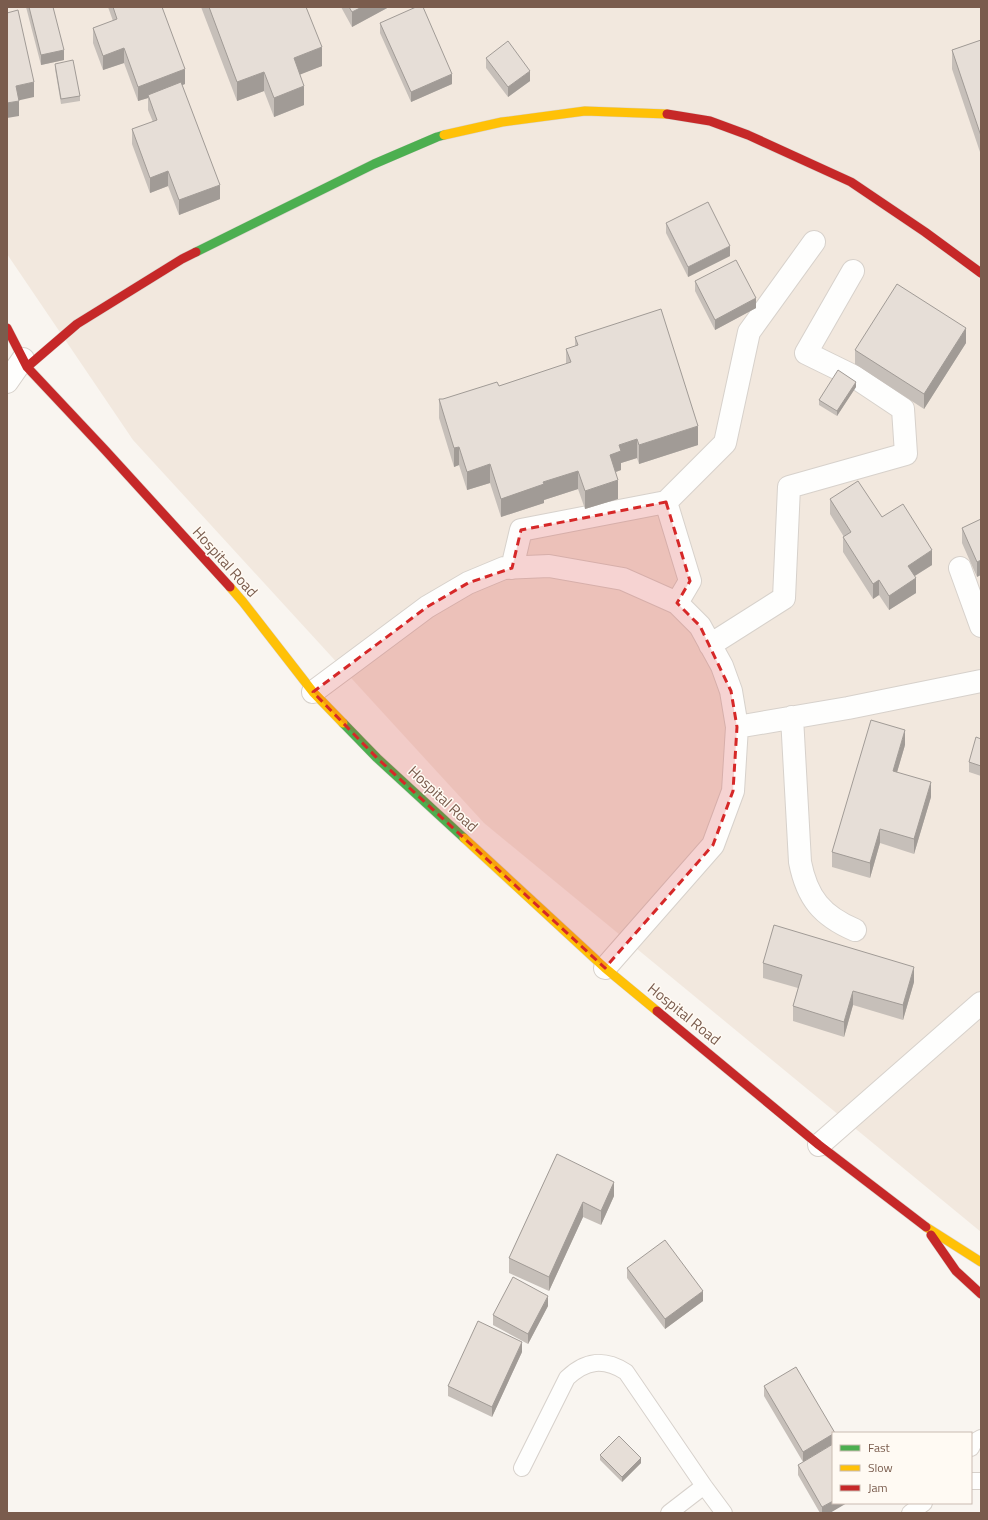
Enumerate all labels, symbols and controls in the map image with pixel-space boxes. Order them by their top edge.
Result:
street label: Hospital Road [187,521,263,602]
street label: Hospital Road [403,760,483,837]
street label: Hospital Road [643,977,726,1050]
legend [832,1432,972,1504]
text: Fast [868,1438,891,1457]
text: Slow [868,1458,893,1477]
text: Jam [868,1478,888,1497]

